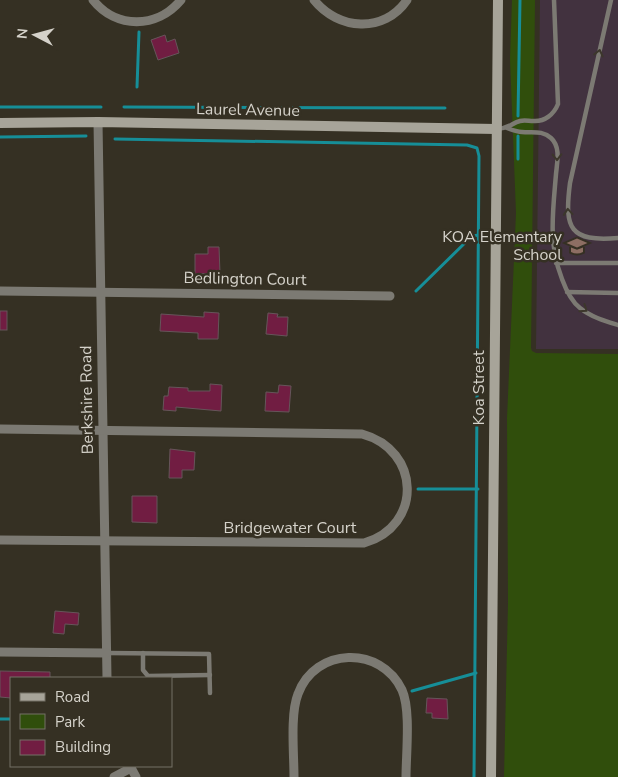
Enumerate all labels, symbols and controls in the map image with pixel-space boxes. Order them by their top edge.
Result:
north arrow [10,10,60,60]
text: N [13,27,33,40]
one-way arrow [593,48,604,57]
street label: Laurel Avenue [196,98,300,122]
one-way arrow [552,153,562,161]
one-way arrow [563,207,574,215]
place label: KOA Elementary School [442,226,563,266]
school or university icon: KOA Elementary School [566,235,588,257]
street label: Bedlington Court [183,267,307,291]
one-way arrow [578,303,588,312]
street label: Berkshire Road [75,345,99,455]
street label: Koa Street [468,350,490,425]
street label: Bridgewater Court [224,517,357,539]
legend [10,677,172,767]
text: Road [55,687,90,707]
text: Park [55,712,85,732]
text: Building [55,737,111,757]

